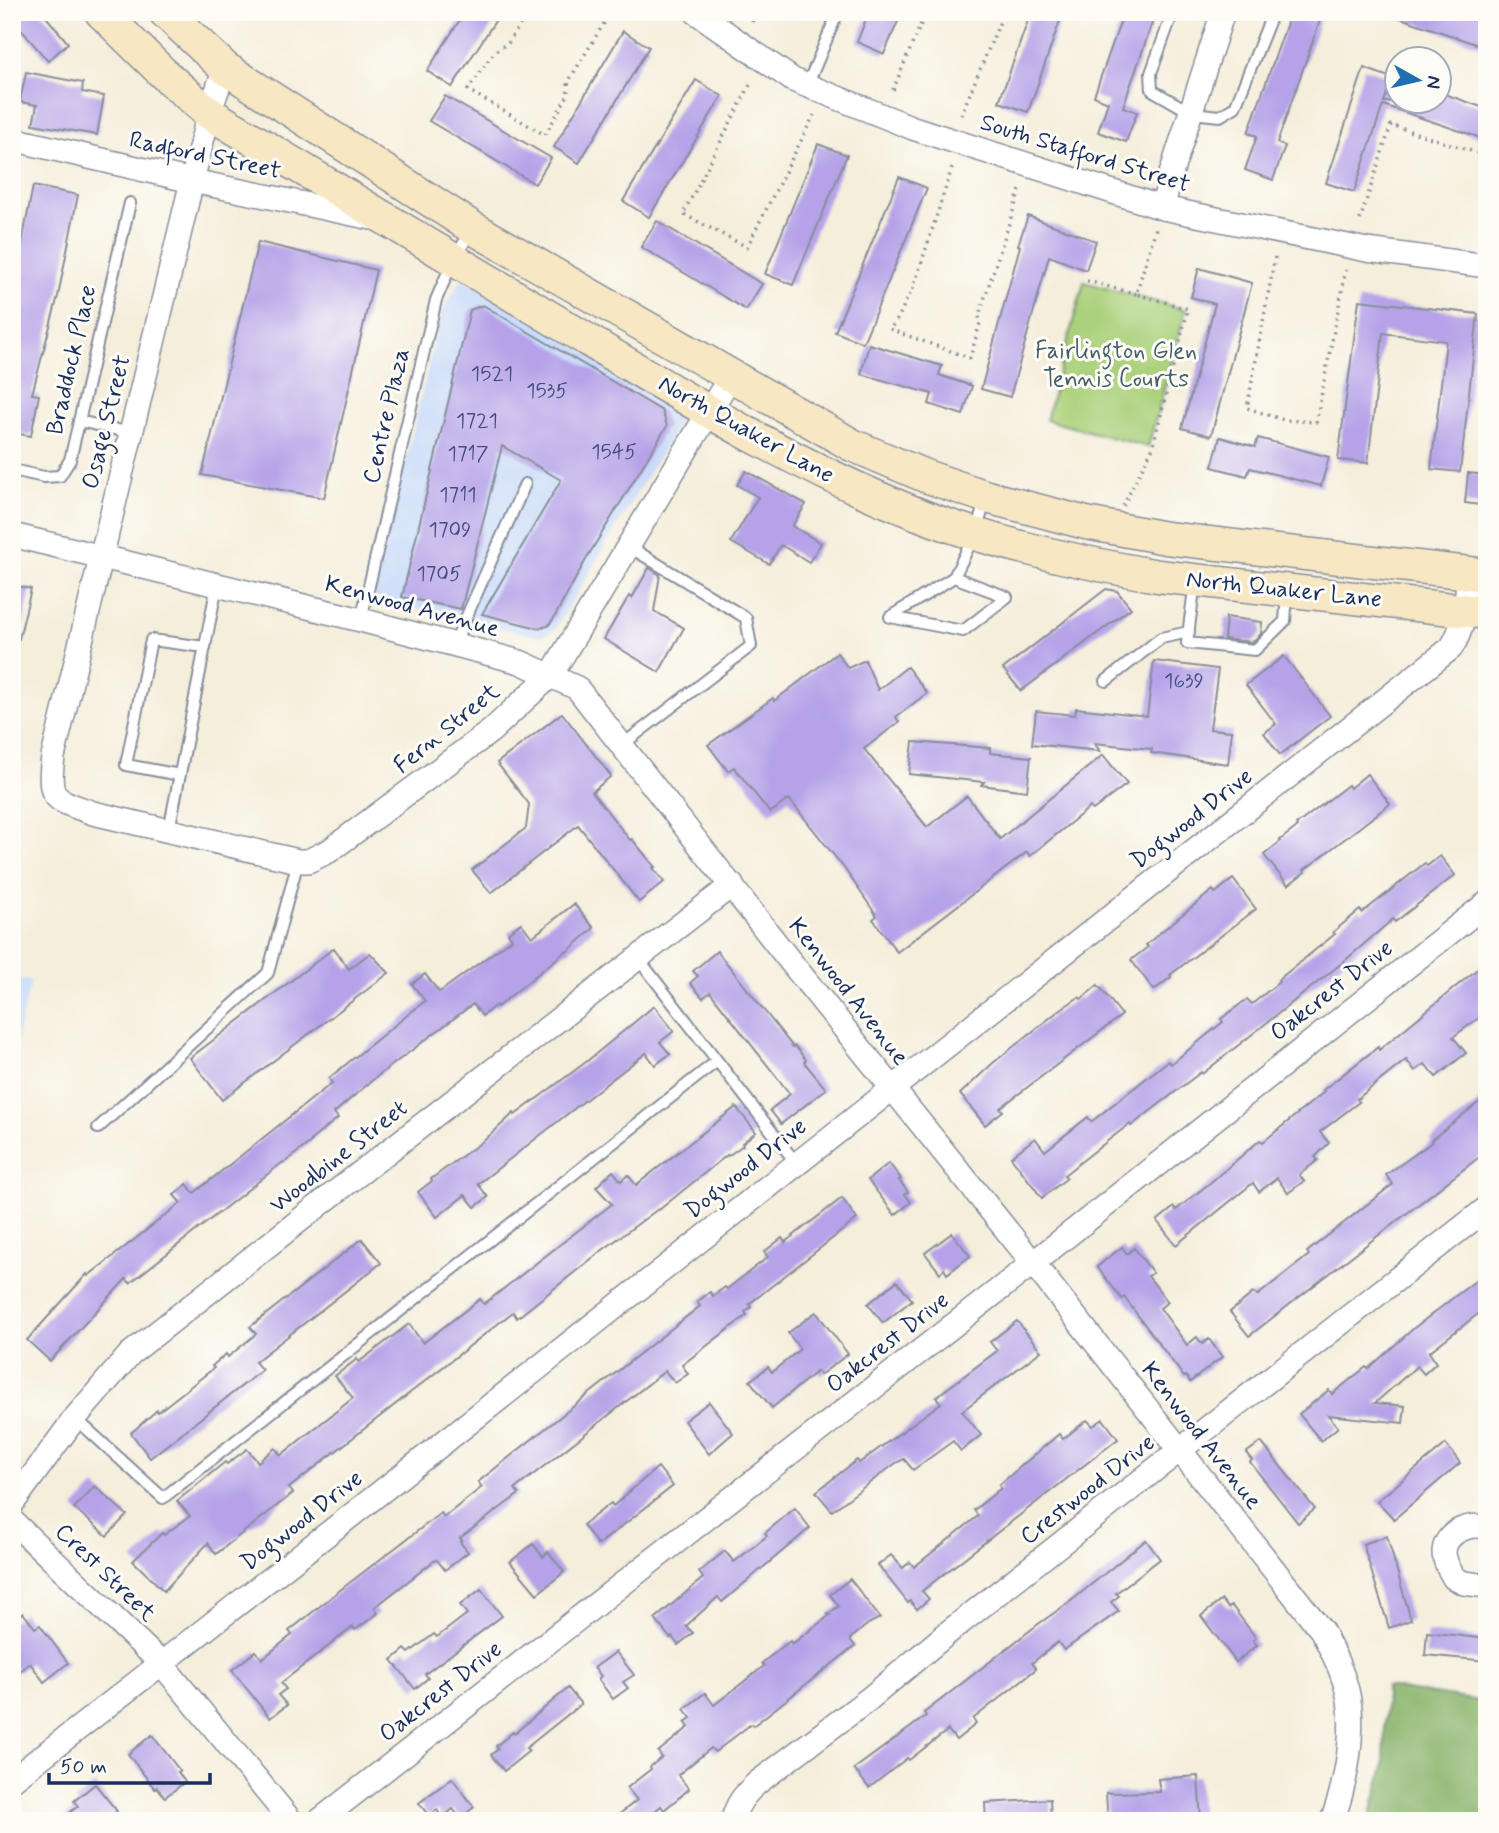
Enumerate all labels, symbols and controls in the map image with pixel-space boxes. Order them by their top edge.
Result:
north arrow [1384,46,1454,116]
text: N [1420,74,1447,90]
street label: South Stafford Street [976,107,1194,203]
street label: Radford Street [126,125,284,189]
street label: Braddock Place [40,282,104,438]
park label: Fairlington Glen Tennis Courts [1035,336,1197,395]
street label: Centre Plaza [356,345,418,487]
street label: Osage Street [75,352,142,493]
house number: 1521 [471,360,513,388]
street label: North Quaker Lane [653,369,839,491]
house number: 1535 [526,377,568,405]
house number: 1721 [456,407,498,435]
house number: 1545 [591,438,637,466]
house number: 1717 [448,440,489,468]
house number: 1711 [439,481,477,509]
house number: 1709 [429,516,471,544]
house number: 1705 [416,560,462,588]
street label: North Quaker Lane [1185,564,1383,616]
street label: Kenwood Avenue [321,569,503,645]
house number: 1639 [1164,667,1204,695]
street label: Fern Street [388,677,506,781]
street label: Dogwood Drive [1125,762,1261,879]
street label: Kenwood Avenue [781,912,915,1072]
street label: Oakcrest Drive [1264,933,1400,1049]
street label: Woodbine Street [264,1093,414,1221]
street label: Dogwood Drive [679,1112,815,1229]
street label: Oakcrest Drive [820,1285,956,1401]
street label: Kenwood Avenue [1134,1356,1268,1516]
street label: Crestwood Drive [1014,1428,1162,1552]
street label: Dogwood Drive [235,1464,371,1581]
street label: Crest Street [48,1517,162,1629]
street label: Oakcrest Drive [373,1634,509,1750]
scale bar [49,1742,210,1786]
text: 50 m [60,1753,107,1781]

